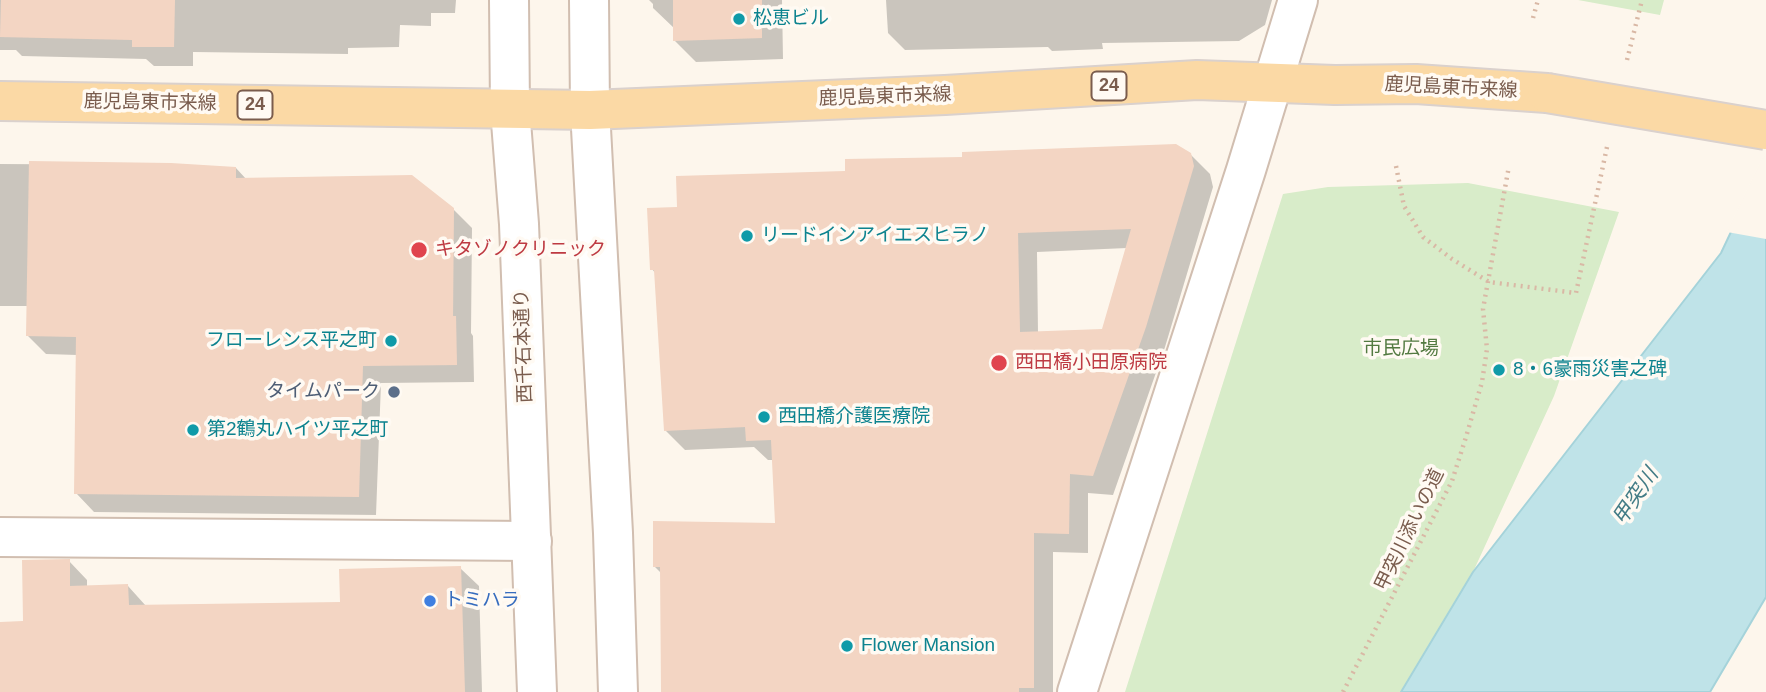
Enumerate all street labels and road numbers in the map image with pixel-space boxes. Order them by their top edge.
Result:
road number: 24 [1092,72,1126,100]
street label: 鹿児島東市来線 [1384,73,1518,103]
street label: 鹿児島東市来線 [818,83,952,111]
street label: 鹿児島東市来線 [83,90,217,116]
road number: 24 [238,90,272,120]
street label: 西千石本通り [511,289,537,403]
street label: 甲突川添いの道 [1371,465,1449,595]

